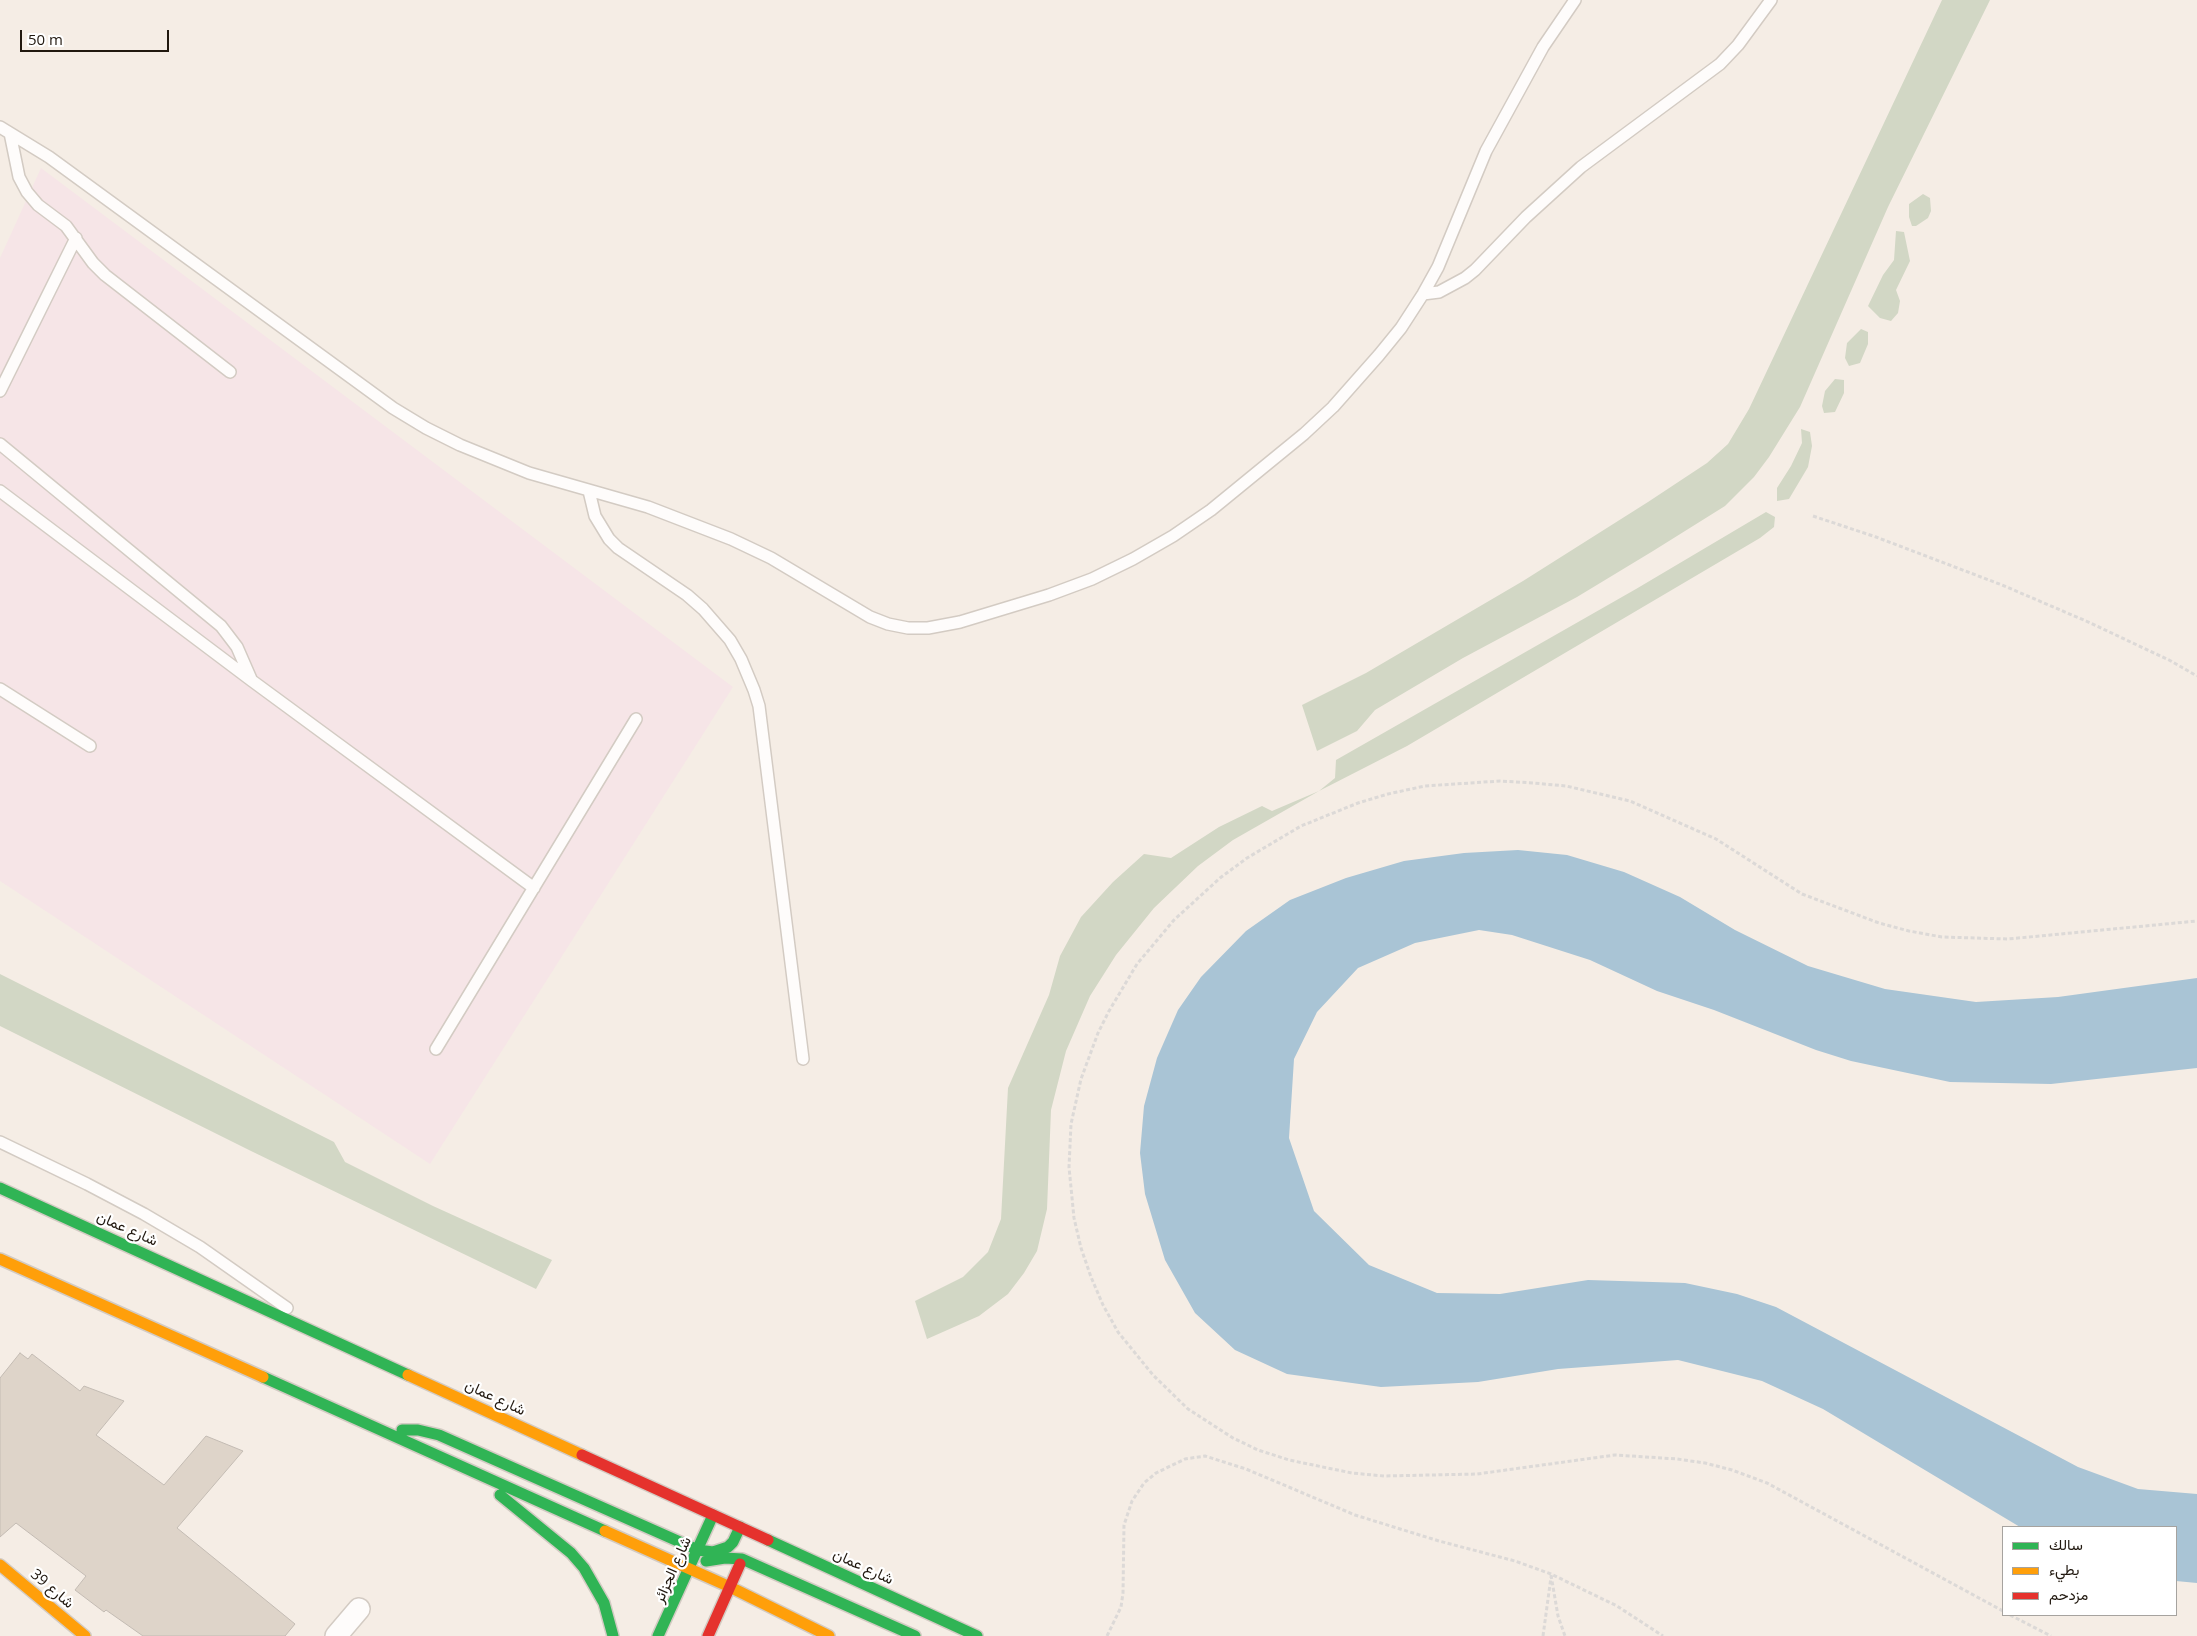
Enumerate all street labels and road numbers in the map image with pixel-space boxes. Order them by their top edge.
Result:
street label: شارع عمان [94,1208,160,1250]
street label: شارع عمان [462,1376,528,1420]
street label: شارع الجزائر [650,1534,696,1606]
street label: شارع عمان [830,1545,896,1589]
street label: شارع 39 [27,1566,77,1612]

